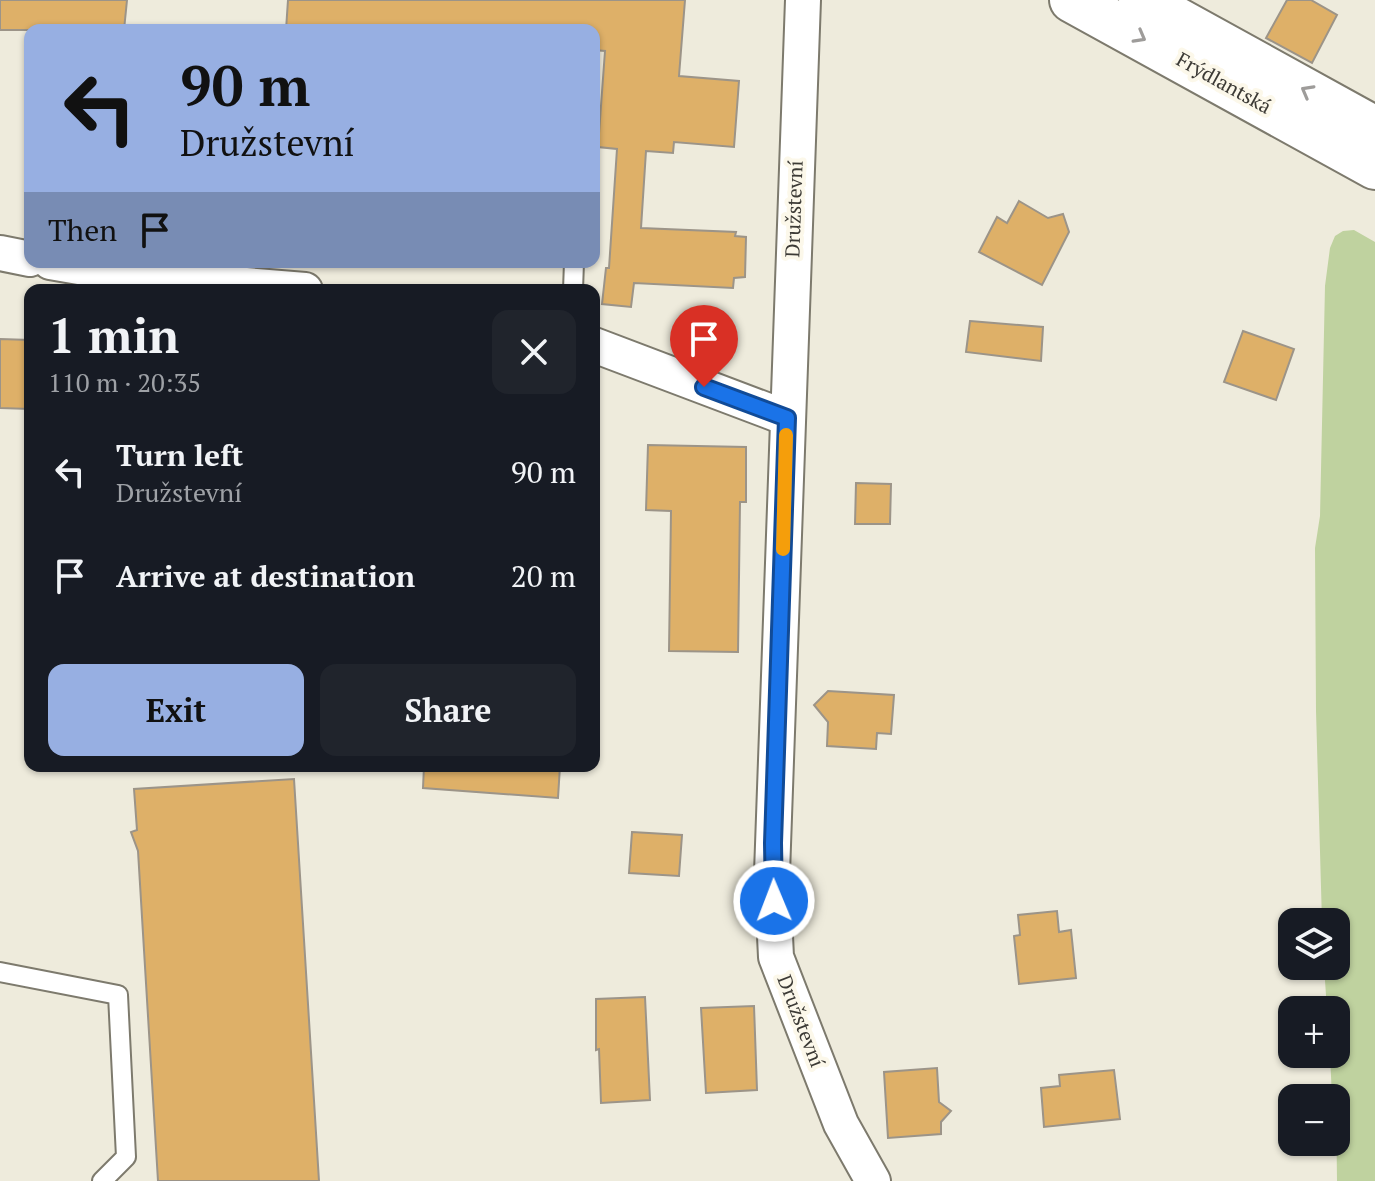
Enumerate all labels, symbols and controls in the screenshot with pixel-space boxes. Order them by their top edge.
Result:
one-way arrow [1132,28,1146,43]
street label: Frýdlantská [1172,45,1277,120]
text: 90 m [180,48,310,122]
icon: left [48,56,152,160]
one-way arrow [1300,86,1315,101]
text: Družstevní [180,119,354,166]
street label: Družstevní [778,160,809,258]
icon: arrive [133,208,177,252]
text: Then [48,210,117,250]
text: 1 min [48,303,179,367]
pin [670,305,738,387]
button: close [492,310,576,394]
icon: arrive [682,317,726,361]
text: 110 m · 20:35 [48,365,201,399]
text: Turn left [116,435,243,475]
icon: left [48,450,92,494]
text: 90 m [511,452,576,492]
text: Družstevní [116,475,242,509]
icon: arrive [48,554,92,598]
text: Arrive at destination [116,556,415,596]
text: 20 m [511,556,576,596]
button: Exit [48,664,304,756]
button: Share [320,664,576,756]
position arrow [732,859,816,943]
map controls [1278,908,1350,1156]
button: layers [1278,908,1350,980]
street label: Družstevní [771,971,831,1071]
button: + [1278,996,1350,1068]
button: − [1278,1084,1350,1156]

